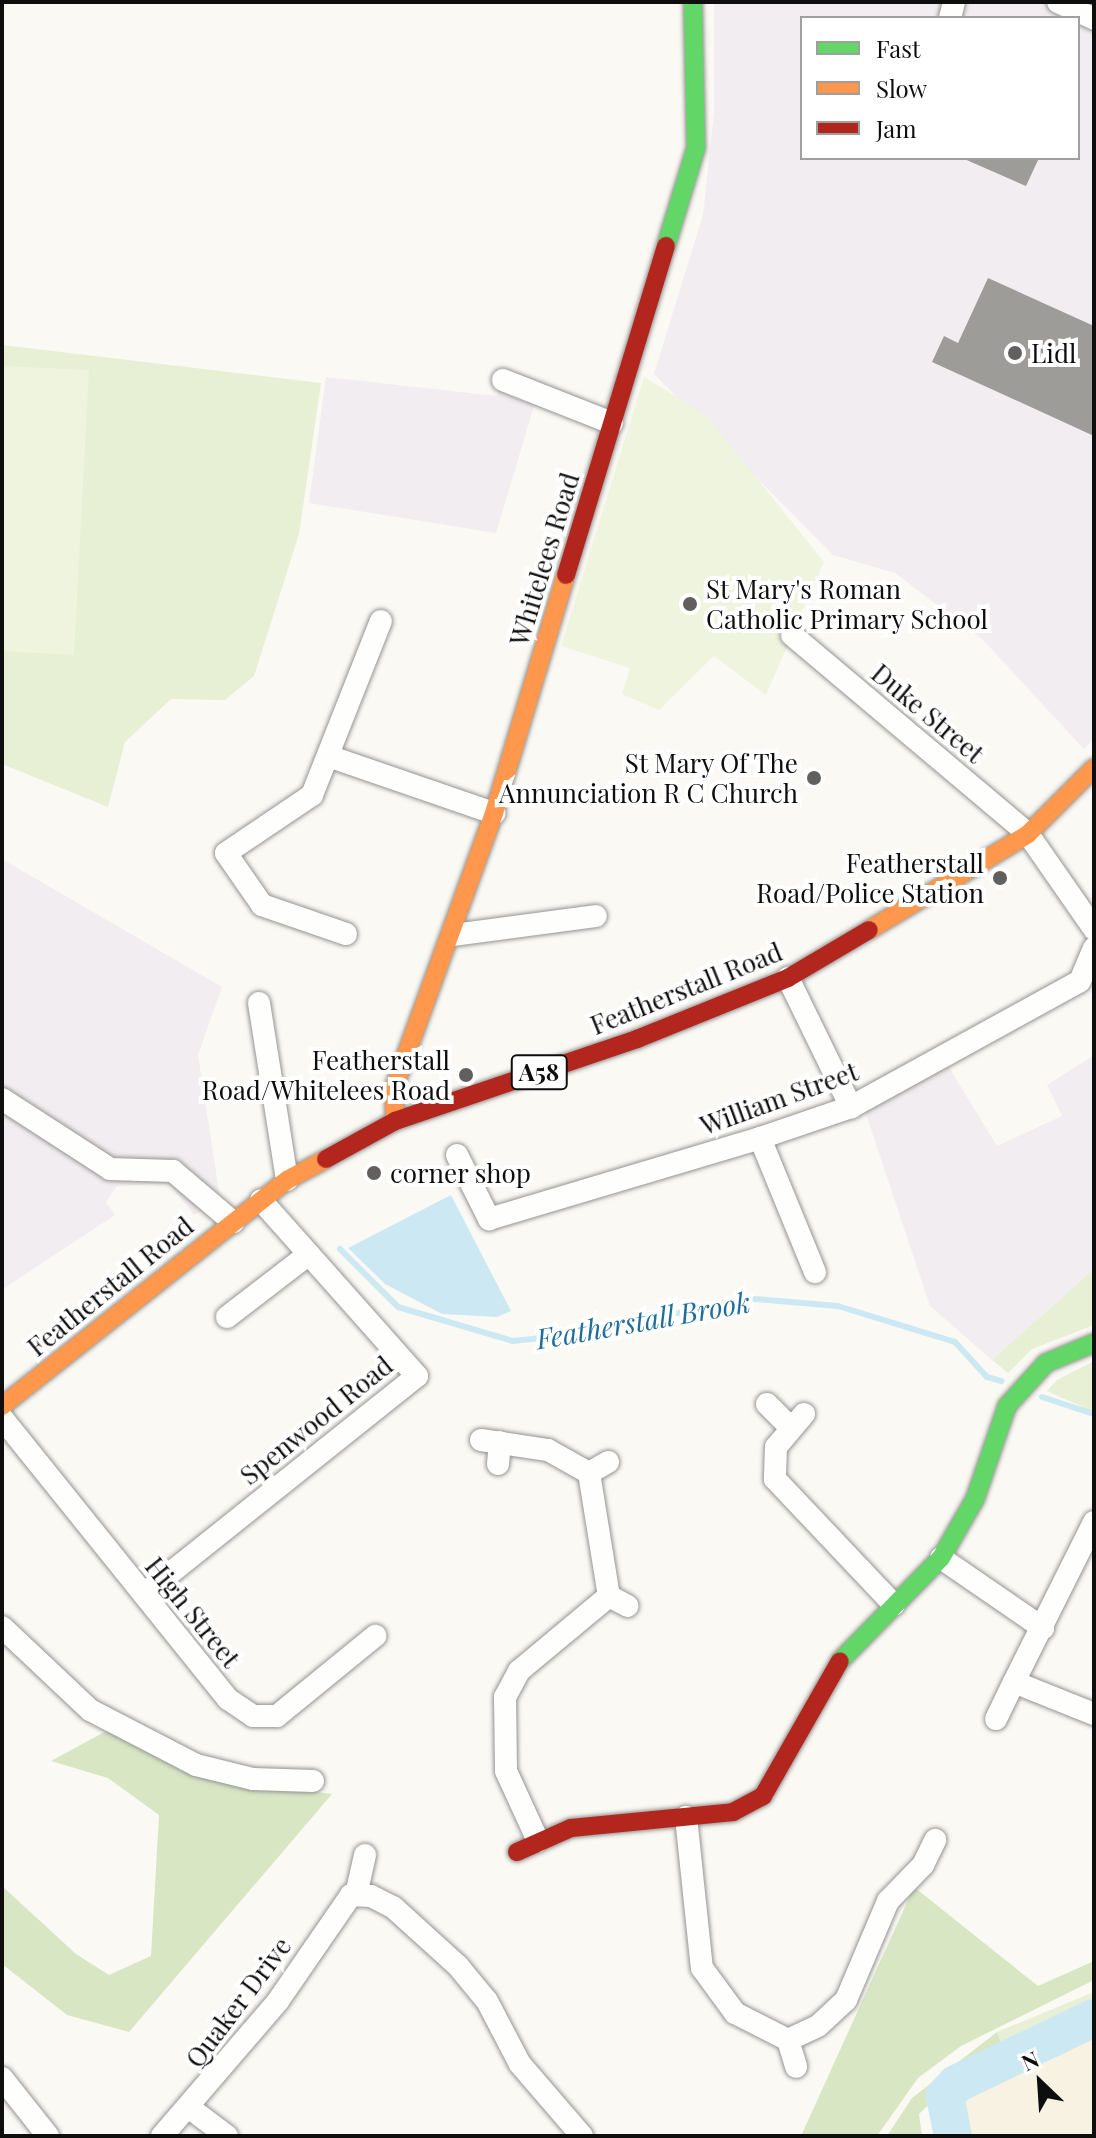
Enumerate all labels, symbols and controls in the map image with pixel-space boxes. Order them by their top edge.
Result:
legend [800,16,1080,160]
text: Fast [876,32,921,64]
text: Slow [876,72,927,104]
text: Jam [876,112,917,144]
place label: Lidl [1031,337,1076,369]
marker: Lidl [1006,344,1024,362]
street label: Whitelees Road [503,469,585,649]
place label: St Mary's Roman Catholic Primary School [706,573,989,634]
marker: St Mary's Roman Catholic Primary School [681,595,699,613]
street label: Duke Street [866,657,990,769]
place label: St Mary Of The Annunciation R C Church [499,747,798,808]
marker: St Mary Of The Annunciation R C Church [805,769,823,787]
place label: Featherstall Road/Police Station [756,847,984,908]
marker: Featherstall Road/Police Station [991,869,1009,887]
street label: Featherstall Road [586,935,786,1041]
place label: Featherstall Road/Whitelees Road [202,1044,450,1106]
road number: A58 [509,1052,569,1092]
street label: William Street [696,1055,862,1141]
marker: Featherstall Road/Whitelees Road [457,1066,475,1084]
place label: corner shop [390,1157,531,1189]
marker: corner shop [365,1164,383,1182]
street label: Featherstall Road [21,1210,199,1362]
water label: Featherstall Brook [533,1285,753,1355]
street label: Spenwood Road [234,1349,398,1491]
street label: High Street [139,1551,247,1673]
street label: Quaker Drive [179,1930,297,2074]
north arrow [1000,2042,1080,2122]
text: N [1016,2043,1043,2077]

